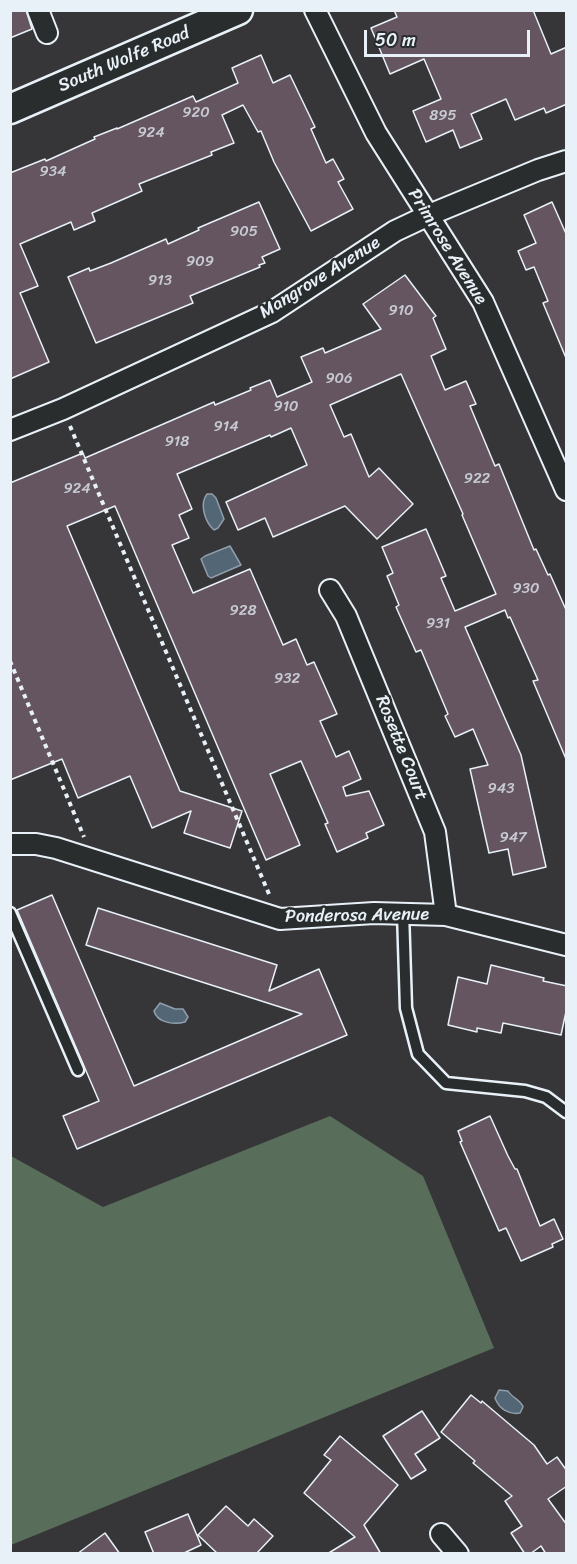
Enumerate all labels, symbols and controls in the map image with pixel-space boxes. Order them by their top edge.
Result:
scale bar [367,18,534,56]
street label: South Wolfe Road [55,23,193,97]
text: 50 m [375,24,416,56]
house number: 920 [182,104,210,122]
house number: 895 [429,107,457,125]
house number: 924 [137,124,165,142]
house number: 934 [40,163,66,181]
street label: Primrose Avenue [403,185,491,309]
house number: 905 [230,223,258,241]
street label: Mangrove Avenue [256,232,384,324]
house number: 909 [186,253,214,271]
house number: 913 [148,272,172,290]
house number: 910 [388,302,414,320]
house number: 906 [325,370,353,388]
house number: 910 [273,398,299,416]
house number: 914 [213,418,239,436]
house number: 918 [165,433,189,451]
house number: 922 [464,470,490,488]
house number: 924 [63,480,91,498]
house number: 930 [513,580,539,598]
house number: 928 [230,602,256,620]
house number: 931 [426,615,450,633]
house number: 932 [274,670,300,688]
street label: Rosette Court [370,692,432,804]
house number: 943 [488,780,514,798]
house number: 947 [499,829,527,847]
street label: Ponderosa Avenue [285,904,429,928]

